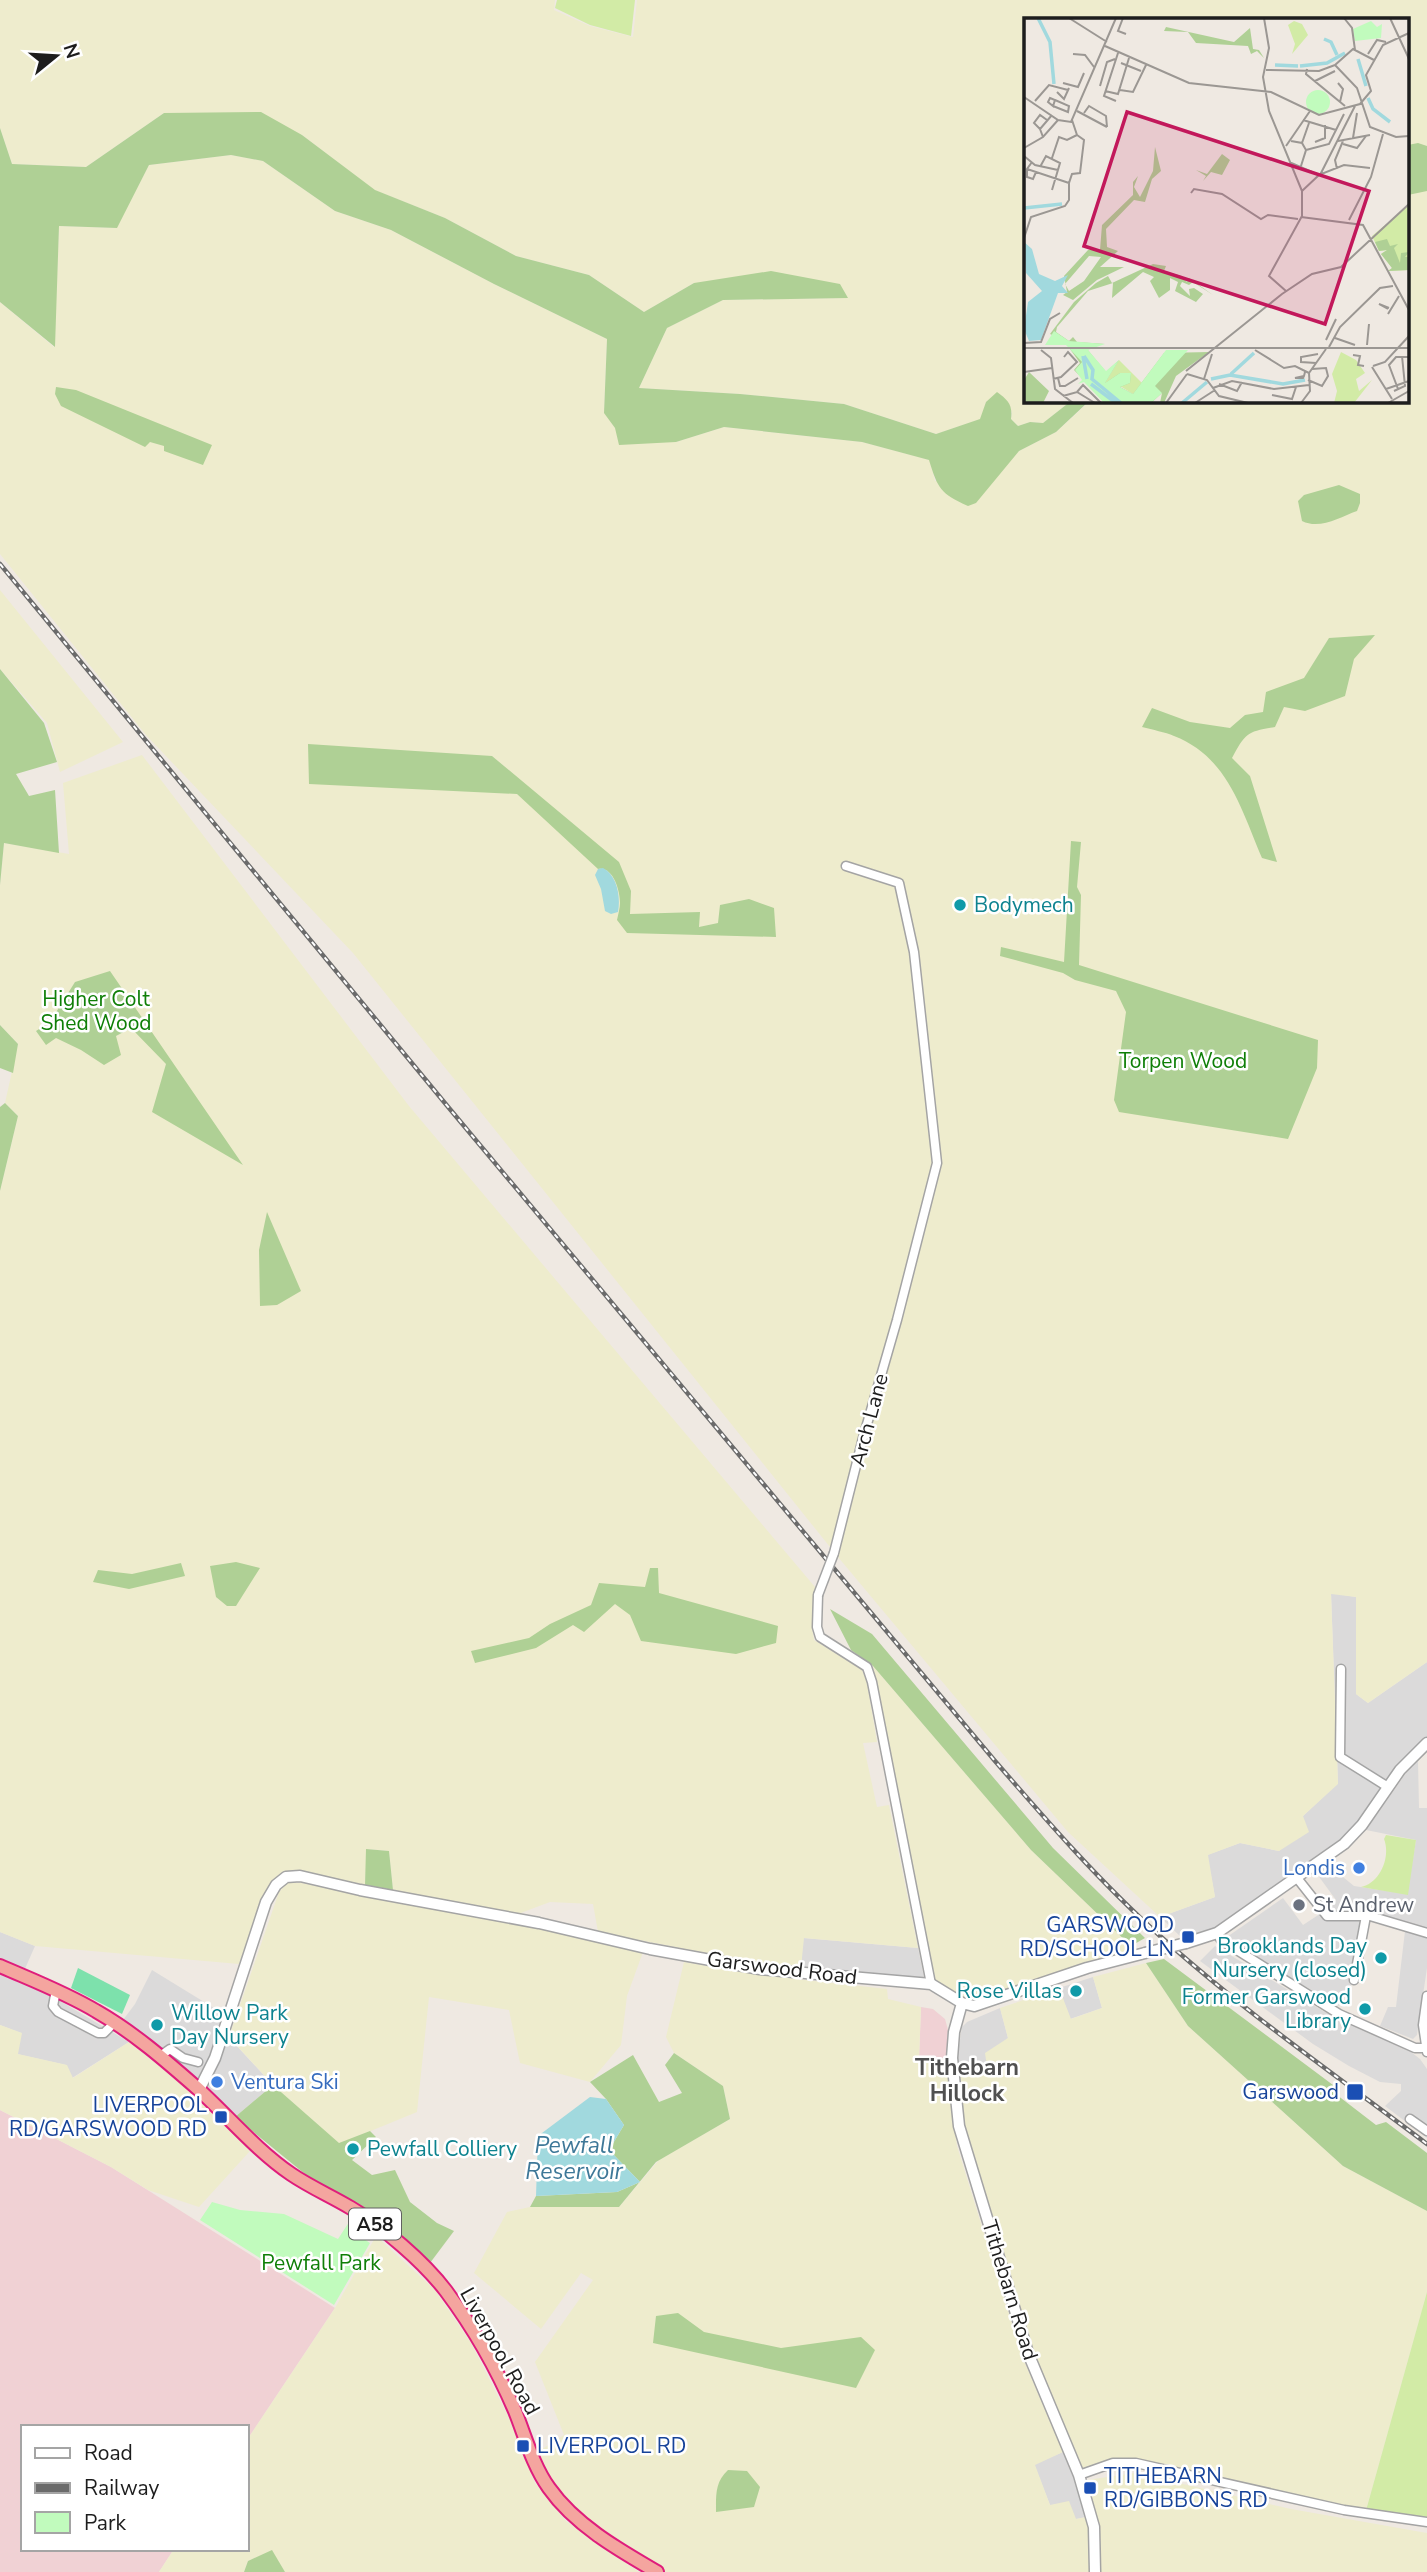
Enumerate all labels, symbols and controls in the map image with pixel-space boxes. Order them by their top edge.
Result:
inset map [1024,18,1410,402]
north arrow [21,21,91,91]
text: N [57,40,86,62]
place label: Bodymech [974,891,1074,919]
marker: Bodymech [952,897,968,913]
park label: Higher Colt Shed Wood [40,985,152,1037]
park label: Torpen Wood [1119,1047,1247,1075]
street label: Arch Lane [843,1370,895,1470]
place label: Londis [1283,1854,1345,1882]
marker: Londis [1351,1860,1367,1876]
place label: St Andrew [1313,1891,1415,1919]
marker: St Andrew [1291,1897,1307,1913]
place label: GARSWOOD RD/SCHOOL LN [1020,1911,1174,1963]
marker: GARSWOOD RD/SCHOOL LN [1180,1929,1196,1945]
place label: Brooklands Day Nursery (closed) [1213,1932,1367,1984]
street label: Garswood Road [705,1945,859,1991]
marker: Brooklands Day Nursery (closed) [1373,1950,1389,1966]
place label: Rose Villas [957,1977,1062,2005]
marker: Rose Villas [1068,1983,1084,1999]
place label: Former Garswood Library [1182,1983,1351,2035]
place label: Willow Park Day Nursery [171,1999,289,2051]
marker: Former Garswood Library [1357,2001,1373,2017]
marker: Willow Park Day Nursery [149,2017,165,2033]
district label: Tithebarn Hillock [915,2052,1019,2109]
place label: Ventura Ski [230,2068,339,2096]
marker: Ventura Ski [209,2074,225,2090]
place label: Garswood [1242,2078,1339,2106]
marker: Garswood [1345,2082,1365,2102]
place label: LIVERPOOL RD/GARSWOOD RD [9,2091,208,2143]
marker: LIVERPOOL RD/GARSWOOD RD [213,2109,229,2125]
water label: Pewfall Reservoir [525,2130,624,2187]
place label: Pewfall Colliery [367,2135,517,2163]
marker: Pewfall Colliery [345,2141,361,2157]
road number: A58 [349,2208,401,2240]
street label: Tithebarn Road [975,2217,1045,2363]
park label: Pewfall Park [261,2249,381,2277]
street label: Liverpool Road [453,2282,547,2420]
legend [21,2425,248,2551]
place label: LIVERPOOL RD [537,2432,686,2460]
marker: LIVERPOOL RD [515,2438,531,2454]
text: Road [84,2439,133,2467]
place label: TITHEBARN RD/GIBBONS RD [1104,2462,1268,2514]
text: Railway [84,2474,159,2502]
marker: TITHEBARN RD/GIBBONS RD [1082,2480,1098,2496]
text: Park [84,2509,126,2537]

